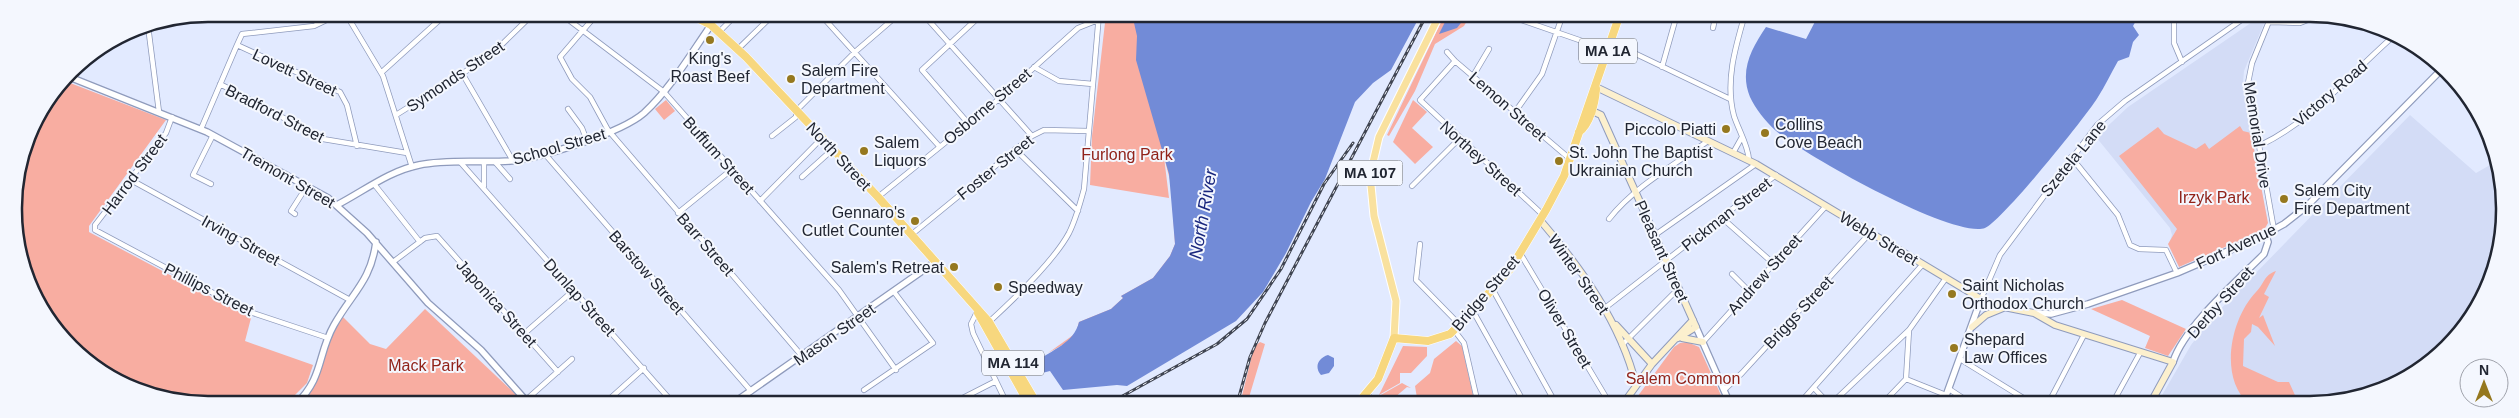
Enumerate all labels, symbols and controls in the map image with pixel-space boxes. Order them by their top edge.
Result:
marker: King's Roast Beef [704,34,716,46]
street label: Symonds Street [403,37,508,115]
road number: MA 1A [1579,38,1637,64]
street label: Lovett Street [250,46,340,100]
place label: King's Roast Beef [670,50,750,85]
street label: Victory Road [2290,57,2370,130]
place label: Salem Fire Department [801,62,885,97]
street label: Osborne Street [940,65,1035,148]
street label: Lemon Street [1466,68,1550,145]
marker: Salem Fire Department [785,73,797,85]
street label: Bradford Street [223,81,327,146]
street label: Memorial Drive [2241,81,2274,190]
street label: Buffum Street [680,113,758,198]
place label: Collins Cove Beach [1775,116,1862,151]
street label: Szetela Lane [2037,117,2109,200]
street label: Northey Street [1437,118,1525,200]
street label: North Street [803,119,875,194]
place label: Piccolo Piatti [1624,121,1716,138]
marker: Piccolo Piatti [1720,123,1732,135]
street label: School Street [511,125,608,168]
marker: Collins Cove Beach [1759,127,1771,139]
street label: Harrod Street [99,130,170,218]
street label: Foster Street [954,131,1037,203]
place label: Salem Liquors [874,134,926,169]
street label: Tremont Street [238,144,338,212]
place label: St. John The Baptist Ukrainian Church [1569,144,1713,179]
marker: Salem Liquors [858,145,870,157]
park label: Furlong Park [1081,146,1174,163]
marker: St. John The Baptist Ukrainian Church [1553,155,1565,167]
road number: MA 107 [1338,160,1402,186]
water label: North River [1185,166,1221,261]
street label: Pickman Street [1678,174,1775,254]
place label: Salem City Fire Department [2294,182,2410,217]
park label: Irzyk Park [2178,189,2251,206]
marker: Salem City Fire Department [2278,193,2290,205]
street label: Pleasant Street [1632,198,1692,305]
place label: Gennaro's Cutlet Counter [802,204,906,239]
street label: Webb Street [1836,208,1922,269]
street label: Barr Street [674,210,738,280]
street label: Irving Street [199,212,283,269]
marker: Gennaro's Cutlet Counter [909,215,921,227]
street label: Fort Avenue [2194,221,2279,272]
street label: Barstow Street [606,227,688,318]
street label: Winter Street [1545,231,1613,318]
street label: Andrew Street [1724,231,1805,318]
street label: Bridge Street [1448,252,1523,334]
street label: Dunlap Street [541,255,619,340]
street label: Japonica Street [453,256,541,351]
place label: Salem's Retreat [831,259,945,276]
street label: Phillips Street [161,260,257,319]
marker: Salem's Retreat [948,261,960,273]
street label: Derby Street [2184,263,2257,341]
street label: Briggs Street [1761,272,1836,352]
place label: Saint Nicholas Orthodox Church [1962,277,2084,312]
place label: Speedway [1008,279,1083,296]
marker: Speedway [992,281,1004,293]
street label: Oliver Street [1534,286,1595,371]
marker: Saint Nicholas Orthodox Church [1946,288,1958,300]
street label: Mason Street [790,300,879,369]
place label: Shepard Law Offices [1964,331,2047,366]
marker: Shepard Law Offices [1948,342,1960,354]
road number: MA 114 [982,350,1044,376]
park label: Mack Park [388,357,465,374]
north arrow [2459,358,2509,408]
text: N [2479,362,2489,378]
park label: Salem Common [1626,370,1740,387]

